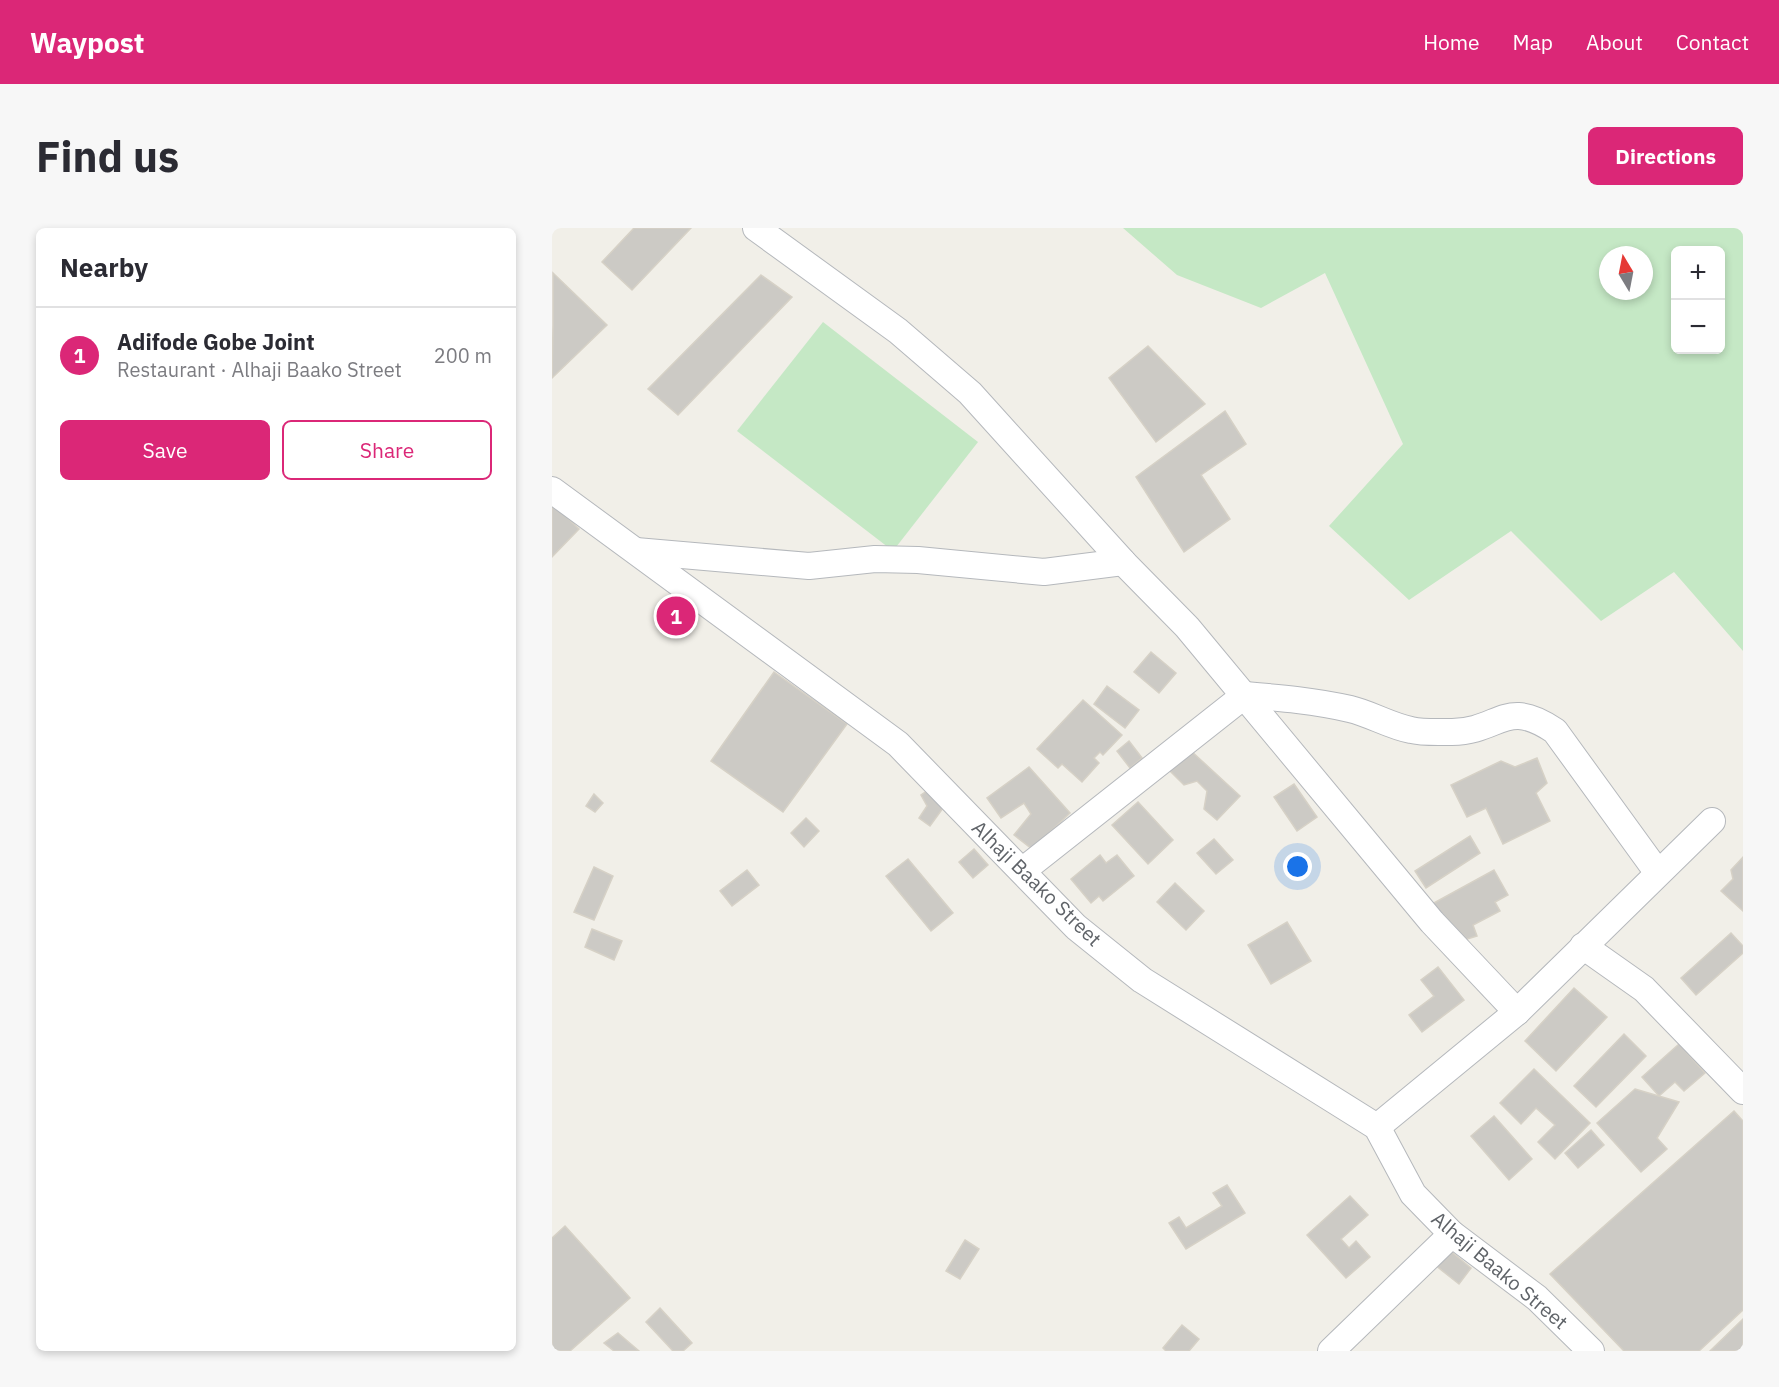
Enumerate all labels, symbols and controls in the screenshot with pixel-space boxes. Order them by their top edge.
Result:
text: Waypost [30,24,144,61]
text: Home [1423,28,1480,56]
text: Map [1513,28,1553,56]
text: About [1586,28,1643,56]
text: Contact [1676,28,1749,56]
button: Directions [1588,127,1743,185]
text: Find us [36,129,179,184]
north arrow [1599,246,1653,300]
map controls [1671,246,1725,354]
button: + [1671,246,1725,300]
text: Nearby [60,250,148,284]
button: − [1671,300,1725,354]
text: Adifode Gobe Joint [117,327,315,356]
text: 1 [74,342,86,369]
text: 200 m [434,342,492,369]
text: Restaurant · Alhaji Baako Street [117,356,402,383]
button: Save [60,420,270,480]
button: Share [282,420,492,480]
pin: 1 [656,594,696,638]
street label: Alhaji Baako Street [966,814,1108,952]
your location [1283,852,1312,881]
street label: Alhaji Baako Street [1426,1205,1574,1335]

